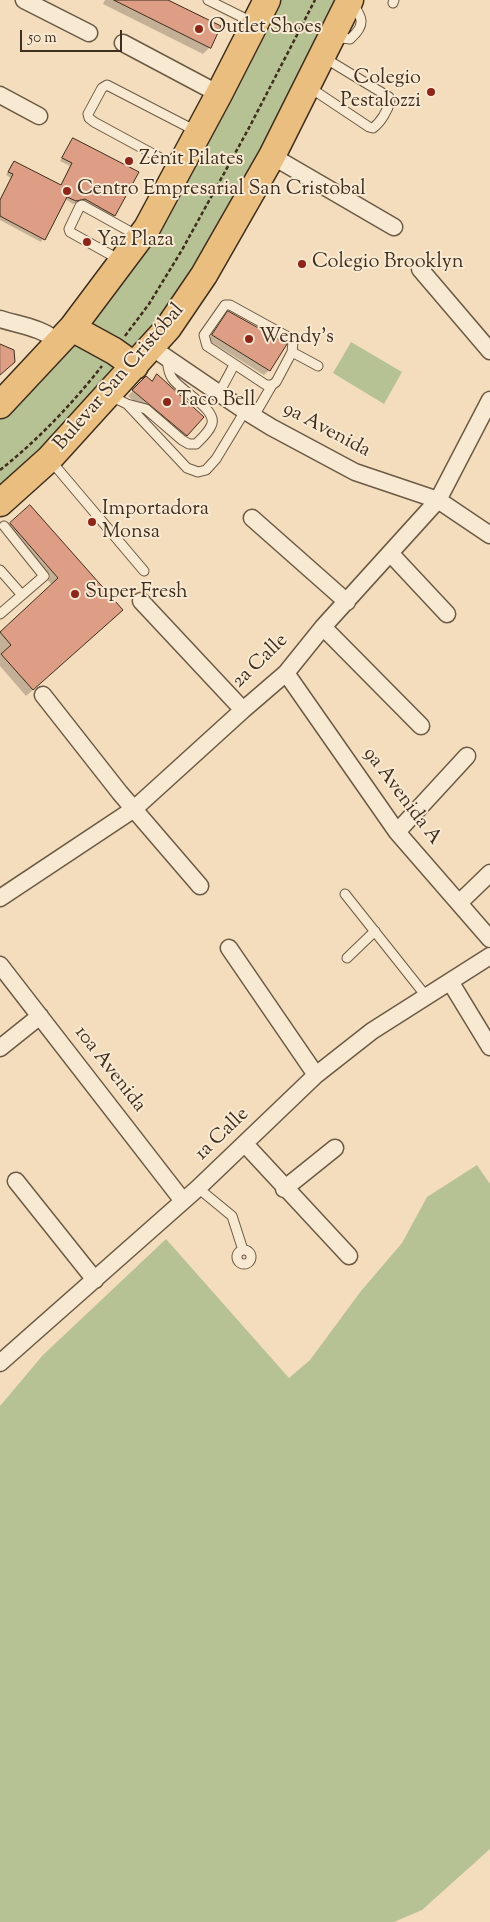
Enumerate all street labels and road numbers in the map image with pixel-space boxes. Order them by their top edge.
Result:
street label: Bulevar San Cristóbal [50,300,190,456]
street label: 9a Avenida [278,398,374,464]
street label: 2a Calle [228,630,294,694]
street label: 9a Avenida A [357,743,445,851]
street label: 10a Avenida [68,1022,150,1118]
street label: 1a Calle [191,1104,255,1166]

